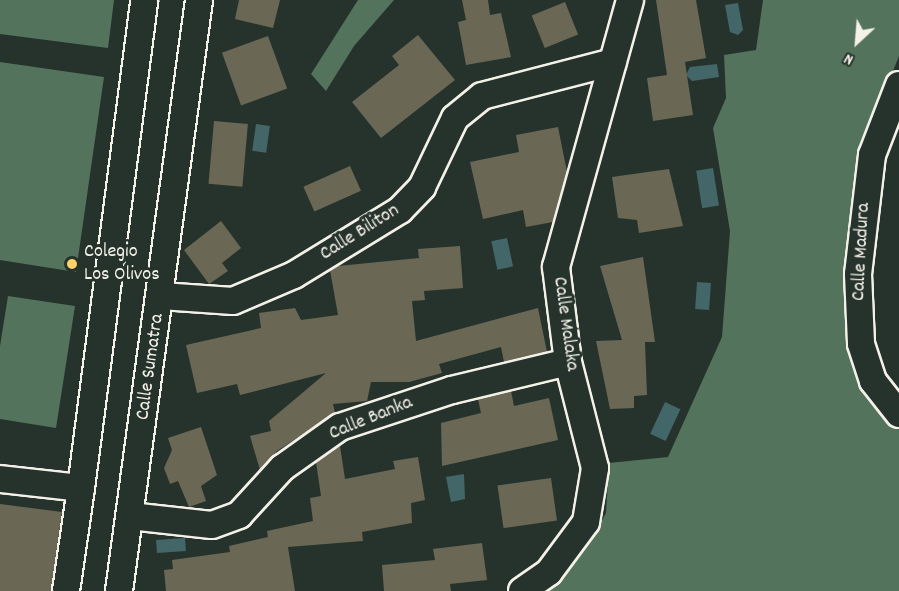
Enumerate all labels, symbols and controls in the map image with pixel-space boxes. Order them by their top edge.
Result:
north arrow [827,12,887,72]
text: N [840,47,857,71]
street label: Calle Biliton [316,199,404,267]
street label: Calle Madura [847,202,877,302]
place label: Colegio Los Olivos [84,240,160,287]
marker: Colegio Los Olivos [65,257,79,271]
street label: Calle Malaka [547,275,583,373]
street label: Calle Sumatra [132,312,170,422]
street label: Calle Banka [326,391,416,447]

